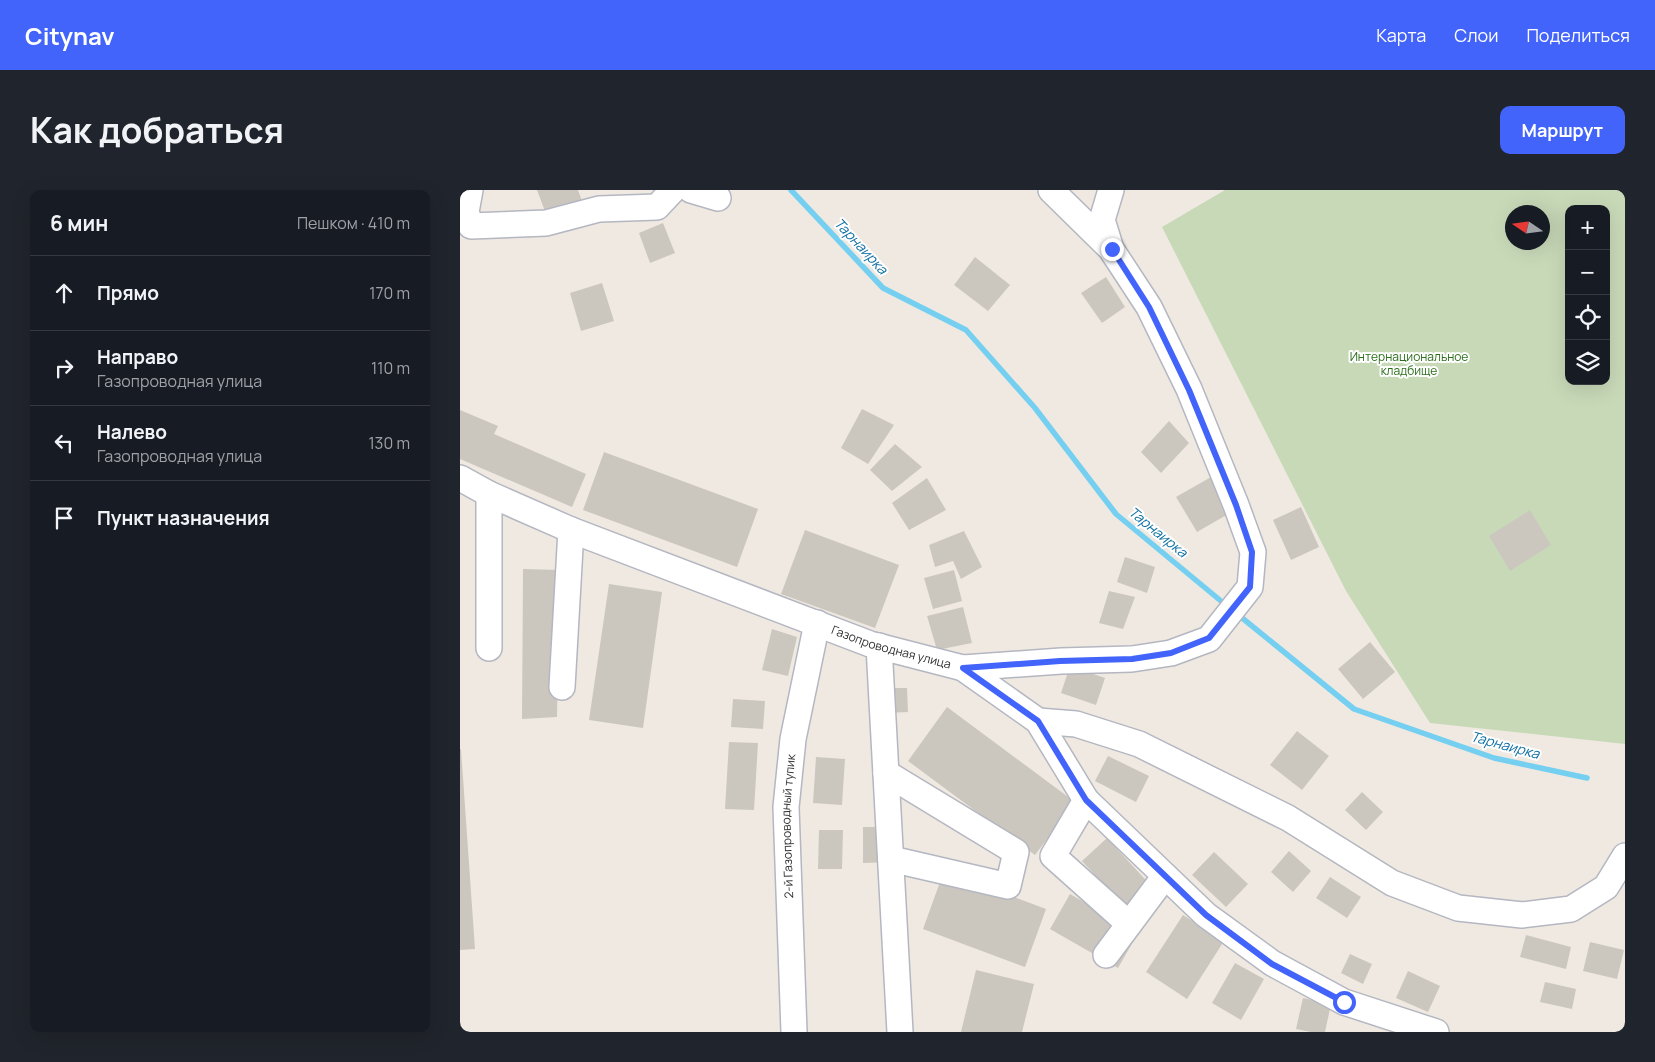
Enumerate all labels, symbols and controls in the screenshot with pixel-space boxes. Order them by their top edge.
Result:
text: Citynav [25,19,115,52]
text: Карта [1376,23,1426,47]
text: Слои [1454,23,1498,47]
text: Поделиться [1526,23,1630,47]
text: Как добраться [30,106,284,154]
button: Маршрут [1500,106,1625,154]
north arrow [1505,205,1550,250]
map controls [1565,205,1610,385]
button: + [1565,205,1610,250]
text: 6 мин [50,209,108,237]
text: Пешком · 410 m [297,212,410,234]
water label: Тарнаирка [830,213,893,279]
route end [1101,238,1124,261]
button: − [1565,250,1610,295]
icon: ahead [50,279,78,307]
text: Прямо [97,280,159,306]
text: 170 m [369,282,410,304]
button: locate [1565,295,1610,340]
button: layers [1565,340,1610,385]
text: Направо [97,344,178,370]
park label: Интернациональное кладбище [1350,348,1468,379]
icon: right [50,354,78,382]
text: 110 m [371,357,410,379]
text: Газопроводная улица [97,370,262,392]
text: Налево [97,419,167,445]
icon: left [50,429,78,457]
text: 130 m [368,432,410,454]
text: Газопроводная улица [97,445,262,467]
water label: Тарнаирка [1125,502,1193,562]
icon: arrive [50,504,78,532]
text: Пункт назначения [97,505,270,531]
street label: Газопроводная улица [829,621,953,673]
water label: Тарнаирка [1469,726,1543,763]
street label: 2-й Газопроводный тупик [777,752,800,899]
route start [1333,991,1356,1014]

